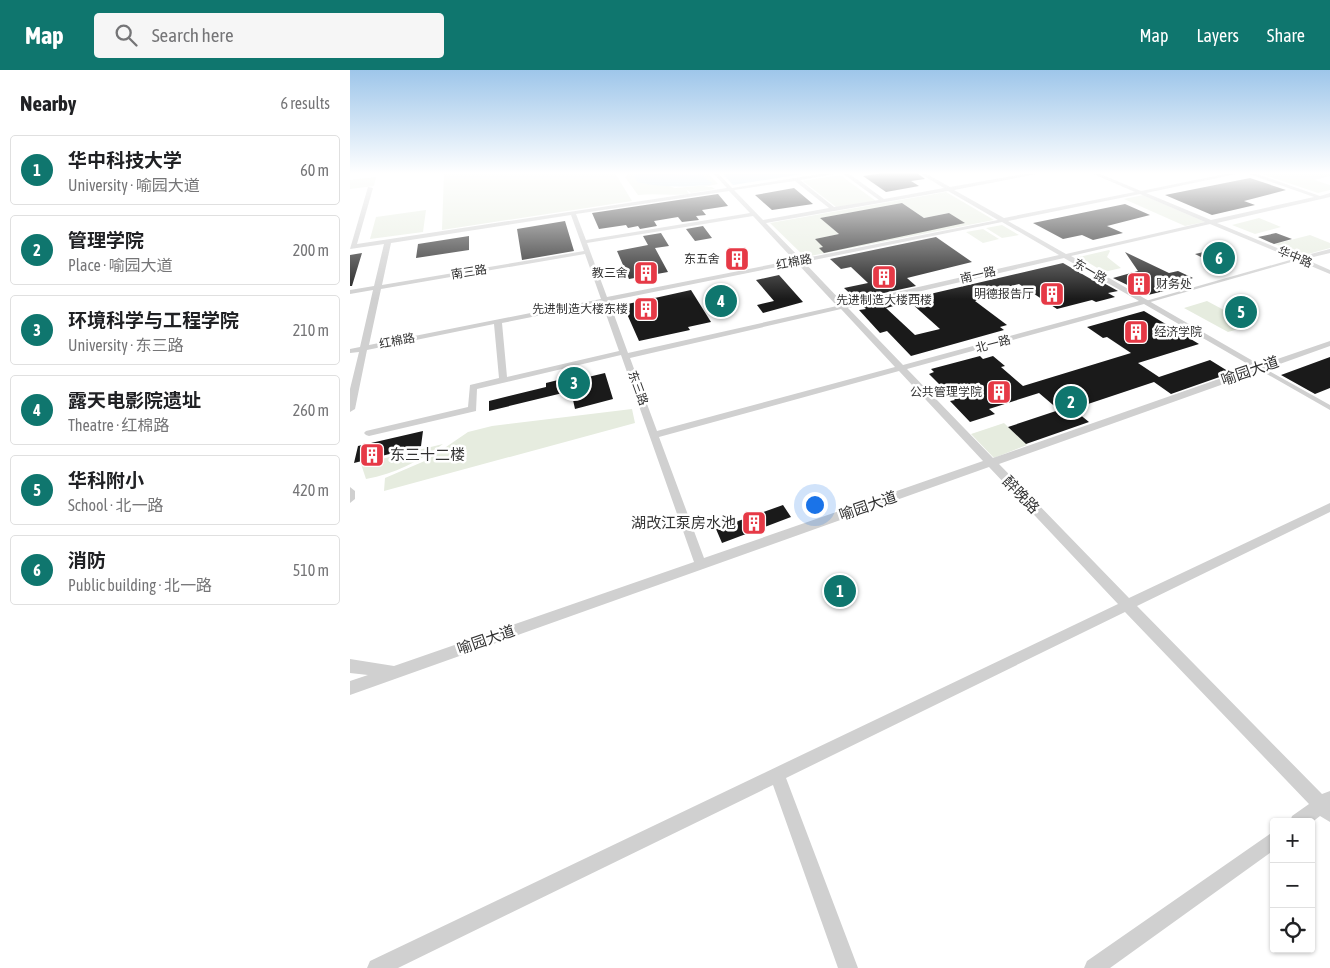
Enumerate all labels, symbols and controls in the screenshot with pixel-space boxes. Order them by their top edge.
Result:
search box [94,13,444,58]
icon: search [112,21,140,49]
text: Map [25,22,64,49]
text: Search here [152,24,234,46]
text: Map [1139,25,1168,46]
text: Layers [1196,25,1239,46]
text: Share [1267,25,1305,46]
text: Nearby [20,91,76,115]
text: 6 results [280,94,330,112]
text: 华中科技大学 [68,149,182,171]
text: 1 [33,161,41,179]
text: 60 m [300,161,329,179]
text: University · 喻园大道 [68,176,200,194]
text: 管理学院 [68,229,144,251]
pin: 6 [1203,239,1235,277]
text: 2 [33,241,41,259]
text: 200 m [293,241,329,259]
street label: 华中路 [1276,244,1314,270]
building icon: 东五舍 [724,246,750,272]
place label: 东五舍 [684,252,720,266]
street label: 红棉路 [775,252,813,272]
text: Place · 喻园大道 [68,256,173,274]
street label: 东一路 [1071,256,1109,286]
building icon: 教三舍 [633,260,659,286]
street label: 南三路 [450,262,488,282]
building icon: 先进制造大楼西楼 [871,264,897,290]
street label: 南一路 [959,264,997,286]
place label: 教三舍 [592,266,628,280]
building icon: 财务处 [1126,271,1152,297]
place label: 财务处 [1156,277,1192,291]
building icon: 明德报告厅 [1039,281,1065,307]
pin: 4 [705,282,737,320]
place label: 明德报告厅 [974,287,1034,301]
place label: 先进制造大楼西楼 [836,293,932,307]
pin: 5 [1225,293,1257,331]
building icon: 先进制造大楼东楼 [633,296,659,322]
place label: 先进制造大楼东楼 [532,302,628,316]
text: 环境科学与工程学院 [68,309,239,331]
building icon: 经济学院 [1123,319,1149,345]
text: 3 [33,321,41,339]
text: 210 m [293,321,329,339]
place label: 经济学院 [1154,325,1202,339]
street label: 红棉路 [378,331,416,351]
street label: 北一路 [974,333,1012,355]
text: University · 东三路 [68,336,184,354]
street label: 喻园大道 [1219,353,1281,388]
pin: 3 [558,364,590,402]
street label: 东三路 [625,369,651,407]
building icon: 公共管理学院 [986,379,1012,405]
pin: 2 [1055,383,1087,421]
place label: 公共管理学院 [910,385,982,399]
text: 露天电影院遗址 [68,389,201,411]
text: 4 [33,401,41,419]
text: 260 m [293,401,329,419]
text: Theatre · 红棉路 [68,416,170,434]
building icon: 东三十二楼 [359,442,385,468]
place label: 东三十二楼 [390,446,465,463]
text: 华科附小 [68,469,144,491]
street label: 醉晚路 [1000,473,1043,517]
text: 5 [33,481,41,499]
text: 420 m [293,481,329,499]
street label: 喻园大道 [837,488,899,523]
your location [802,492,828,518]
text: School · 北一路 [68,496,164,514]
building icon: 湖改江泵房水池 [741,510,767,536]
place label: 湖改江泵房水池 [631,514,736,531]
text: 消防 [68,549,106,571]
text: 6 [33,561,41,579]
text: 510 m [293,561,329,579]
pin: 1 [824,572,856,610]
text: Public building · 北一路 [68,576,212,594]
street label: 喻园大道 [455,622,517,657]
map controls [1270,818,1315,953]
button: + [1270,818,1315,863]
button: − [1270,863,1315,908]
button: locate [1270,908,1315,953]

